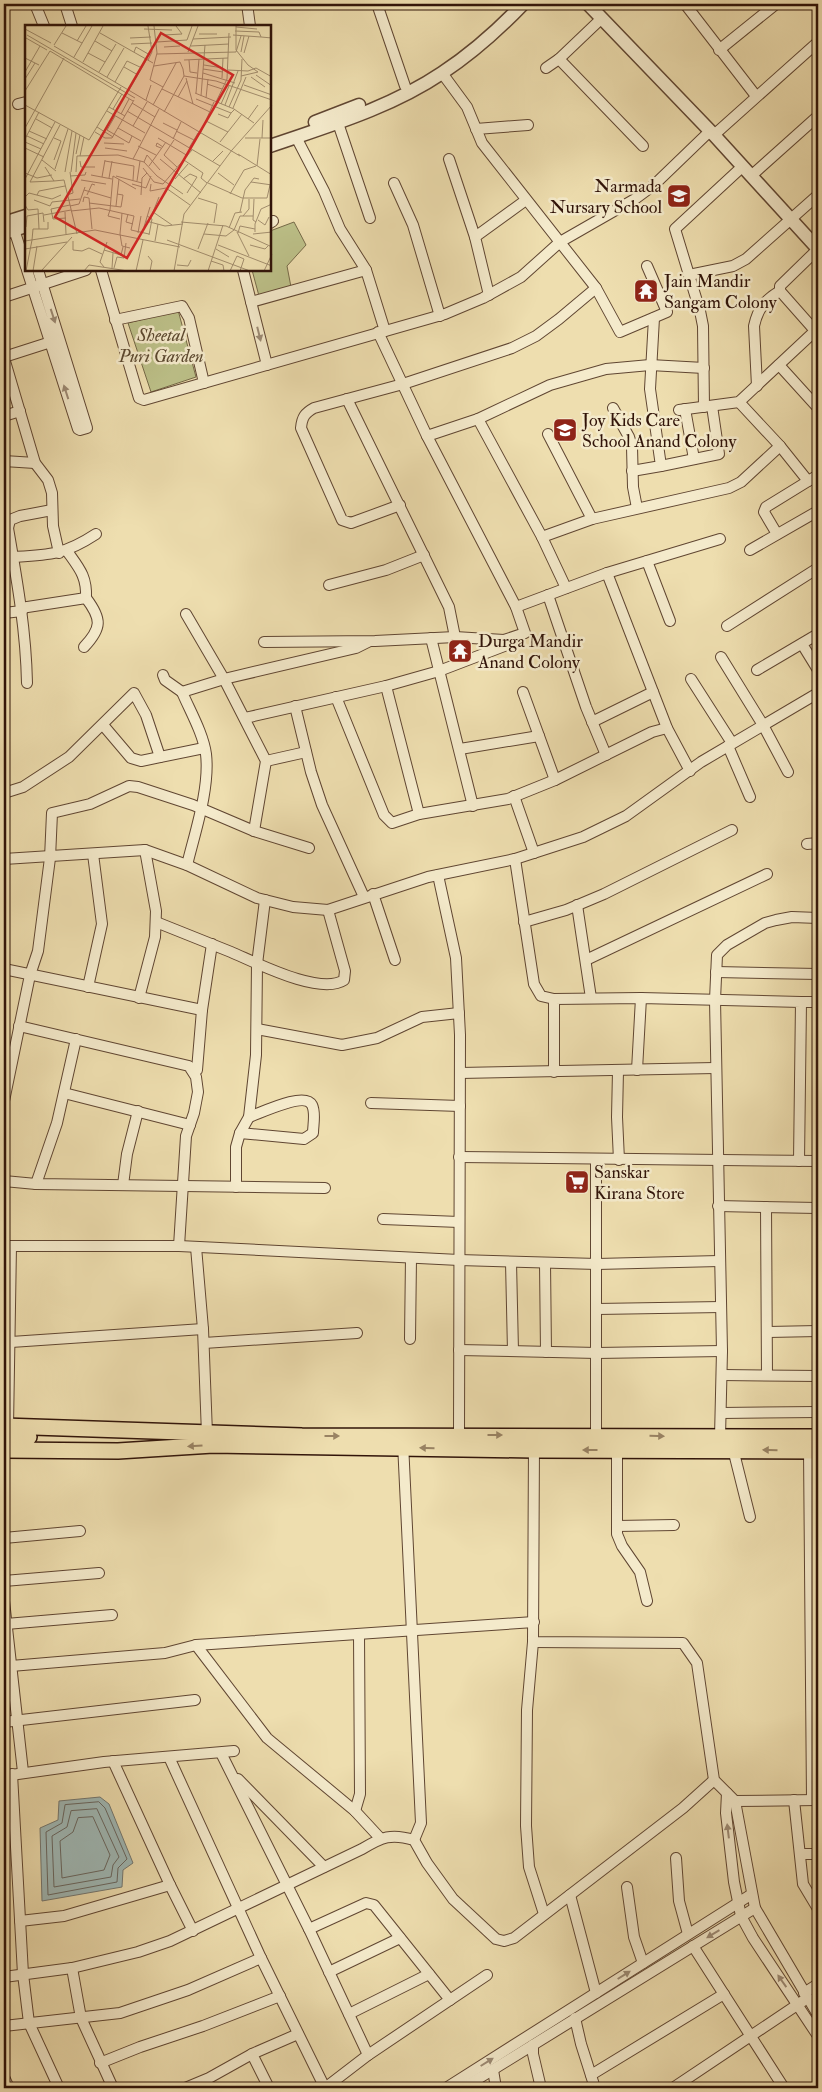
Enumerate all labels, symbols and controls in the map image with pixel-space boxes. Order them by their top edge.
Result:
inset map [25,25,271,271]
place label: Narmada Nursary School [550,175,663,219]
school or university icon: Narmada Nursary School [666,183,692,209]
place label: Jain Mandir Sangam Colony [663,270,778,314]
temple icon: Jain Mandir Sangam Colony [633,278,659,304]
one-way arrow [50,309,57,324]
park label: Sheetal Puri Garden [117,324,204,368]
one-way arrow [256,327,264,342]
one-way arrow [62,384,70,399]
place label: Joy Kids Care School Anand Colony [581,409,737,453]
school or university icon: Joy Kids Care School Anand Colony [552,417,578,443]
place label: Durga Mandir Anand Colony [477,630,583,674]
temple icon: Durga Mandir Anand Colony [447,638,473,664]
place label: Sanskar Kirana Store [594,1161,685,1205]
supermarket icon: Sanskar Kirana Store [564,1169,590,1195]
one-way arrow [487,1431,503,1439]
one-way arrow [325,1432,341,1440]
one-way arrow [650,1432,666,1440]
one-way arrow [186,1443,202,1451]
one-way arrow [419,1444,435,1452]
one-way arrow [581,1446,597,1454]
one-way arrow [761,1446,777,1454]
one-way arrow [724,1823,732,1839]
one-way arrow [707,1929,720,1938]
one-way arrow [618,1970,631,1980]
one-way arrow [777,1974,786,1987]
one-way arrow [480,2057,494,2067]

